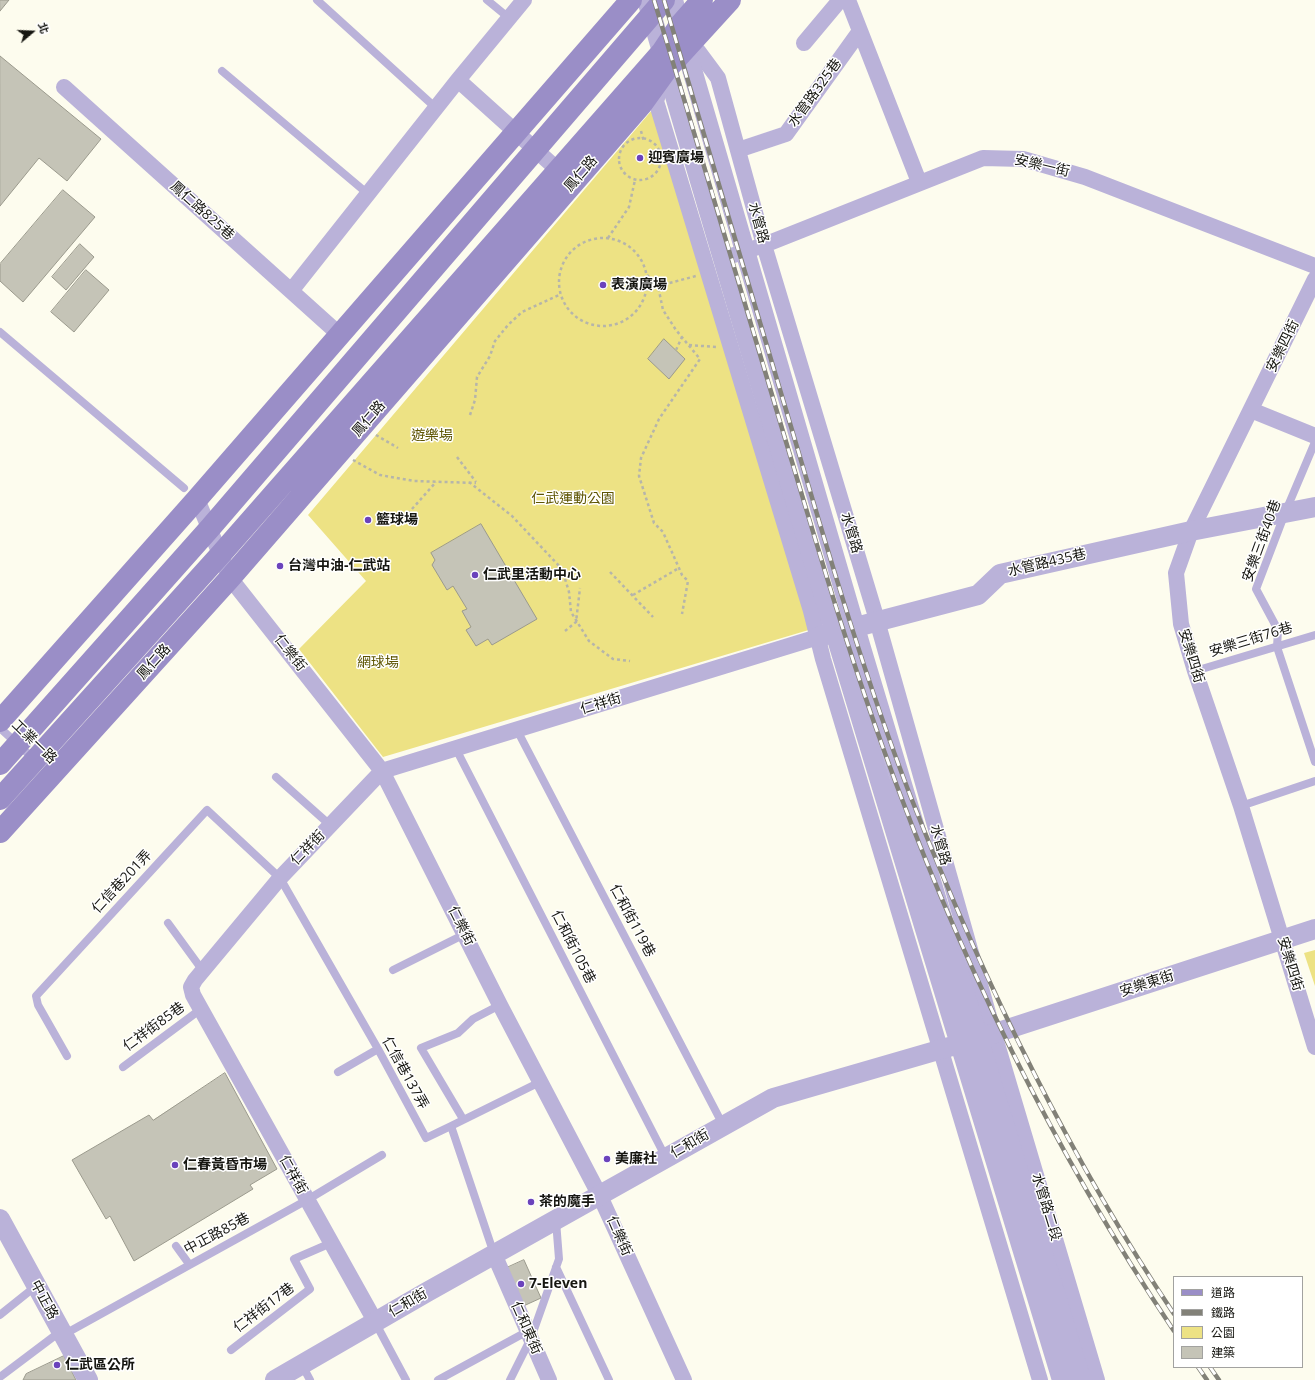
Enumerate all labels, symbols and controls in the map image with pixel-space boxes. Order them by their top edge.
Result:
north arrow [12,12,52,52]
text: 北 [35,20,53,36]
street label: 水管路325巷 [785,56,845,130]
place label: 迎賓廣場 [648,150,704,166]
street label: 安樂一街 [1013,152,1071,180]
street label: 鳳仁路 [561,153,601,195]
marker: 迎賓廣場 [635,153,645,163]
street label: 鳳仁路825巷 [167,178,237,244]
street label: 水管路 [744,200,772,246]
place label: 表演廣場 [611,277,667,293]
marker: 表演廣場 [598,280,608,290]
street label: 安樂四街 [1263,317,1303,375]
street label: 鳳仁路 [349,398,389,440]
park label: 遊樂場 [411,428,453,444]
park label: 仁武運動公園 [531,491,615,507]
street label: 安樂三街40巷 [1239,498,1285,584]
street label: 水管路 [837,510,865,556]
place label: 籃球場 [376,512,418,528]
marker: 籃球場 [363,515,373,525]
street label: 水管路435巷 [1006,546,1088,580]
place label: 台灣中油-仁武站 [288,558,391,574]
marker: 台灣中油-仁武站 [275,561,285,571]
place label: 仁武里活動中心 [483,567,581,583]
marker: 仁武里活動中心 [470,570,480,580]
street label: 安樂三街76巷 [1207,619,1295,661]
street label: 安樂四街 [1175,627,1207,685]
street label: 仁樂街 [270,631,310,675]
street label: 鳳仁路 [134,641,174,683]
park label: 網球場 [357,655,399,671]
street label: 仁祥街 [578,690,624,718]
street label: 工業一路 [8,717,60,767]
street label: 水管路 [926,822,954,868]
street label: 仁祥街 [287,827,329,869]
street label: 仁信巷201弄 [89,847,155,917]
street label: 仁和街119巷 [606,882,658,960]
street label: 仁樂街 [444,903,478,949]
street label: 仁和街105巷 [547,908,599,986]
street label: 安樂四街 [1274,935,1306,993]
street label: 安樂東街 [1118,967,1176,1001]
street label: 仁祥街85巷 [120,999,188,1055]
street label: 仁信巷137弄 [378,1034,432,1112]
street label: 仁和街 [668,1126,712,1162]
place label: 美廉社 [615,1151,657,1167]
street label: 仁祥街 [275,1153,311,1197]
marker: 美廉社 [602,1154,612,1164]
place label: 仁春黃昏市場 [183,1157,267,1173]
marker: 仁春黃昏市場 [170,1160,180,1170]
street label: 水管路二段 [1028,1171,1064,1243]
place label: 茶的魔手 [539,1194,595,1210]
marker: 茶的魔手 [526,1197,536,1207]
street label: 中正路85巷 [181,1210,253,1258]
street label: 仁樂街 [603,1213,635,1259]
place label: 7-Eleven [529,1276,587,1292]
legend [1173,1276,1303,1368]
street label: 中正路 [27,1278,61,1322]
marker: 7-Eleven [516,1279,526,1289]
street label: 仁祥街17巷 [230,1280,298,1336]
text: 道路 [1211,1284,1235,1301]
street label: 仁和街 [386,1285,430,1321]
street label: 仁和東街 [507,1299,545,1357]
text: 鐵路 [1211,1304,1235,1321]
text: 公園 [1211,1324,1235,1341]
text: 建築 [1211,1344,1235,1361]
place label: 仁武區公所 [65,1357,135,1373]
marker: 仁武區公所 [52,1360,62,1370]

